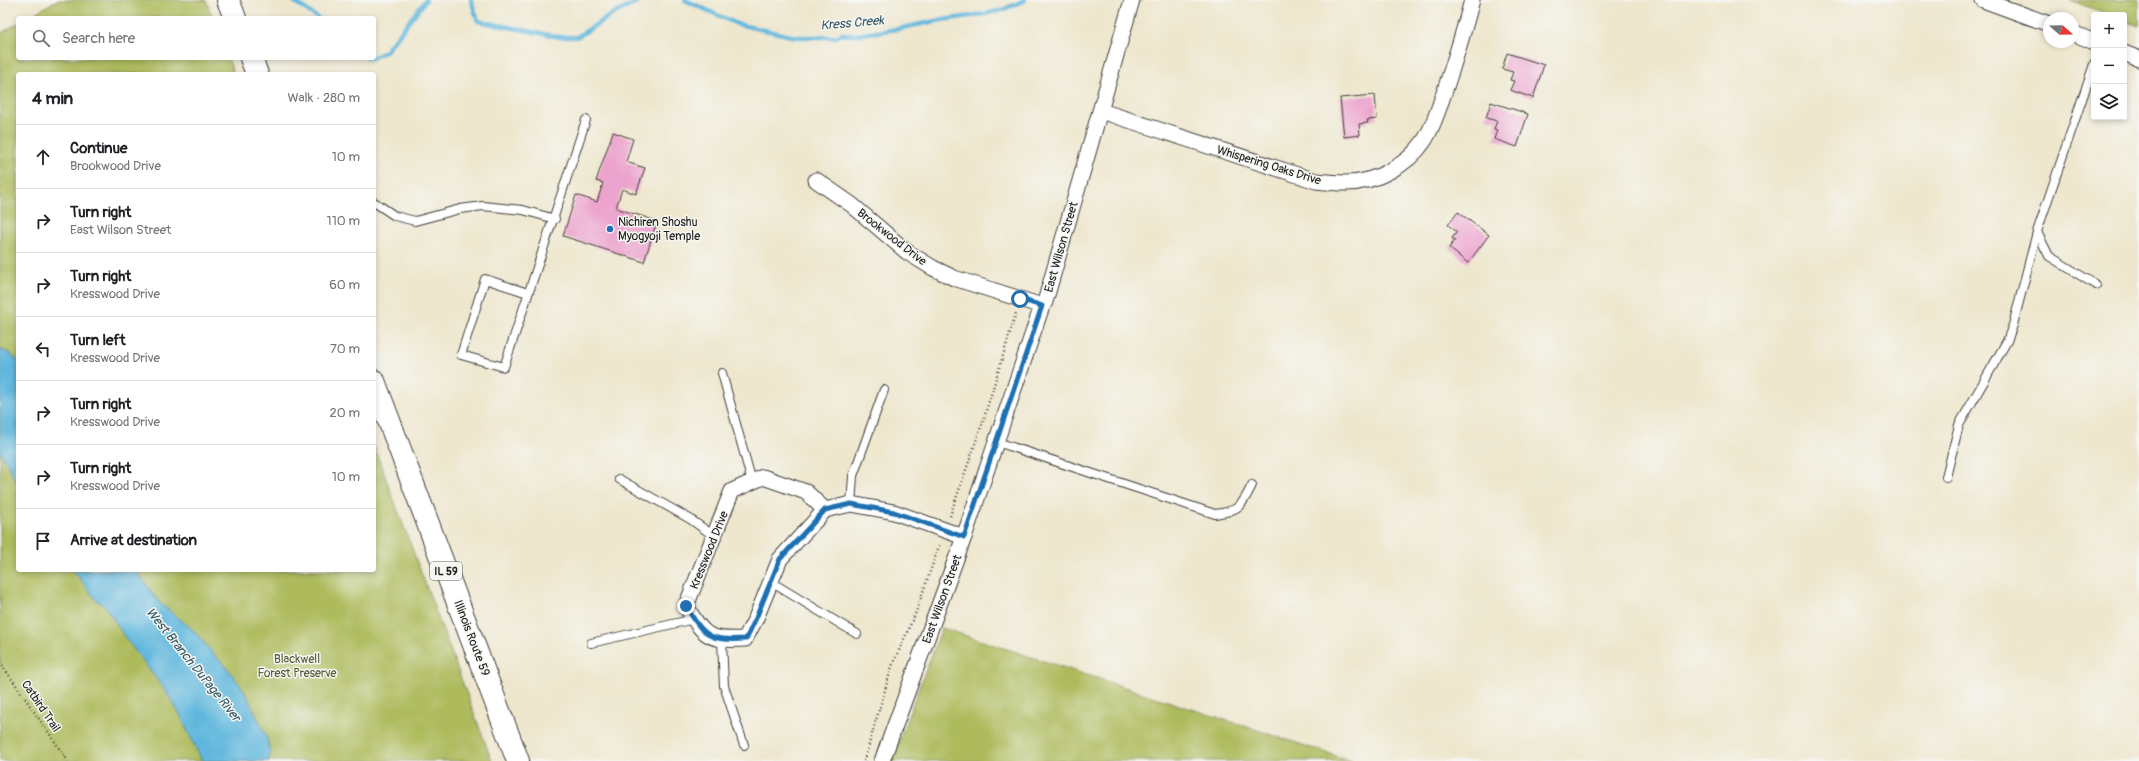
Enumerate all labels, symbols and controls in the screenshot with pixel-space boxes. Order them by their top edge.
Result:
water label: Kress Creek [820,12,886,34]
north arrow [2043,12,2079,48]
map controls [2091,12,2127,120]
button: + [2091,12,2127,48]
search box [16,16,376,60]
icon: search [30,27,52,49]
text: Search here [62,29,135,48]
button: − [2091,48,2127,84]
button: layers [2091,84,2127,120]
text: 4 min [32,88,73,109]
text: Walk · 280 m [287,90,360,106]
text: Continue [70,139,128,158]
street label: Whispering Oaks Drive [1215,142,1323,189]
icon: ahead [32,146,54,168]
text: 10 m [332,149,360,165]
text: Brookwood Drive [70,158,161,174]
street label: East Wilson Street [1041,200,1082,294]
text: Turn right [70,203,131,222]
street label: Brookwood Drive [854,206,929,269]
icon: right [32,210,54,232]
text: 110 m [327,213,360,229]
place label: Nichiren Shoshu Myogyoji Temple [618,215,700,244]
text: East Wilson Street [70,222,171,238]
marker: Nichiren Shoshu Myogyoji Temple [605,224,615,234]
text: Turn right [70,267,131,286]
icon: right [32,274,54,296]
text: 60 m [329,277,360,293]
text: Kresswood Drive [70,286,160,302]
route start [1011,290,1029,308]
text: Turn left [70,331,126,350]
icon: left [32,338,54,360]
text: 70 m [330,341,360,357]
text: Kresswood Drive [70,350,160,366]
text: Turn right [70,395,131,414]
icon: right [32,402,54,424]
text: 20 m [329,405,360,421]
text: Kresswood Drive [70,414,160,430]
text: Turn right [70,459,131,478]
icon: right [32,466,54,488]
text: 10 m [332,469,360,485]
text: Kresswood Drive [70,478,160,494]
street label: Kresswood Drive [687,509,732,591]
icon: arrive [32,530,54,552]
text: Arrive at destination [70,531,197,550]
street label: East Wilson Street [919,553,966,646]
road number: IL 59 [430,562,462,580]
route end [677,597,695,615]
street label: Illinois Route 59 [450,598,493,678]
water label: West Branch DuPage River [142,604,246,727]
park label: Blackwell Forest Preserve [257,652,337,681]
street label: Catbird Trail [18,678,63,735]

